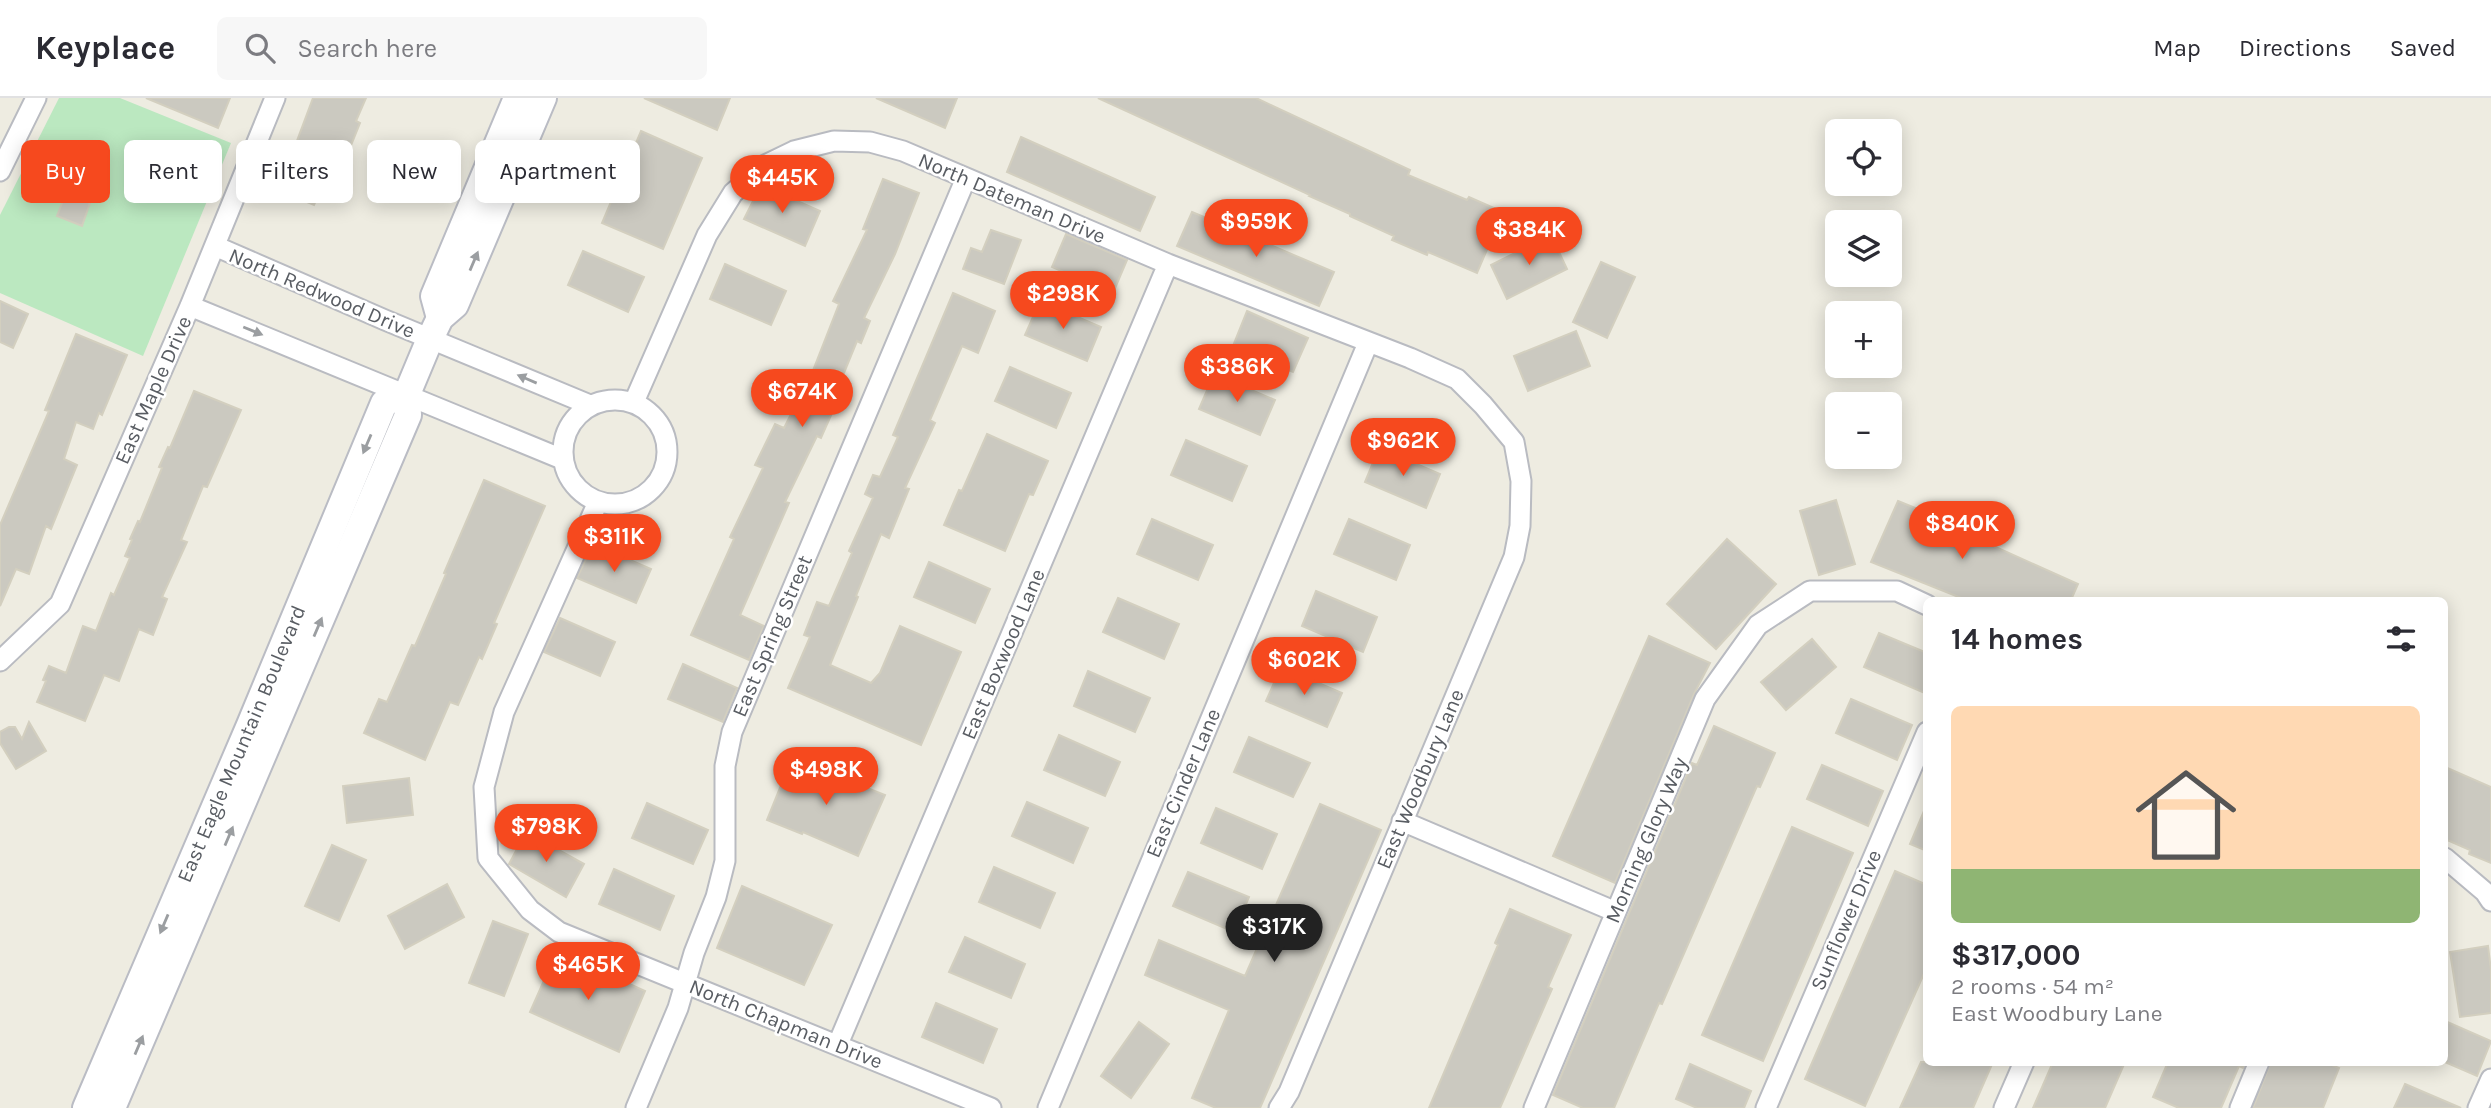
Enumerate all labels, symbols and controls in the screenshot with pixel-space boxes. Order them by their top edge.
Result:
search box [217,17,707,80]
text: Keyplace [35,29,175,67]
icon: search [241,29,279,67]
text: Search here [297,33,437,64]
text: Map [2153,34,2201,62]
text: Directions [2239,34,2352,62]
text: Saved [2390,34,2456,62]
map controls [1825,119,1902,469]
button: locate [1825,119,1902,196]
chip: Buy [21,140,110,203]
chip: Rent [124,140,222,203]
chip: Filters [236,140,353,203]
chip: New [367,140,461,203]
chip: Apartment [475,140,640,203]
street label: North Dateman Drive [915,148,1109,248]
pin: $445K [733,156,831,215]
text: $445K [746,164,818,191]
pin: $959K [1207,200,1305,259]
text: $959K [1220,208,1292,235]
pin: $384K [1480,208,1578,267]
button: layers [1825,210,1902,287]
text: $384K [1492,216,1566,243]
street label: North Redwood Drive [225,243,419,343]
one-way arrow [468,250,479,271]
pin: $298K [1014,272,1112,331]
text: $298K [1026,280,1100,307]
button: + [1825,301,1902,378]
street label: East Maple Drive [110,312,196,468]
one-way arrow [243,326,264,337]
pin: $386K [1188,344,1286,404]
text: $386K [1200,353,1274,380]
pin: $674K [753,370,851,429]
one-way arrow [516,373,537,384]
text: $674K [767,378,837,405]
button: − [1825,392,1902,469]
pin: $962K [1354,418,1452,478]
text: $962K [1367,427,1439,454]
one-way arrow [361,433,372,454]
pin: $840K [1913,502,2011,561]
text: $840K [1925,510,1999,537]
pin: $311K [565,514,663,574]
text: $311K [583,523,645,550]
street label: East Spring Street [727,551,817,720]
street label: East Boxwood Lane [956,565,1050,743]
street label: East Eagle Mountain Boulevard [172,602,310,886]
one-way arrow [312,617,324,637]
icon: filters [2382,620,2420,658]
text: 14 homes [1951,621,2083,657]
pin: $602K [1255,638,1353,697]
text: $602K [1267,646,1341,673]
street label: East Woodbury Lane [1371,685,1469,873]
street label: East Cinder Lane [1141,705,1225,861]
pin: $498K [777,748,875,807]
icon: home [2123,752,2249,878]
street label: Morning Glory Way [1600,753,1692,927]
text: $498K [789,756,863,783]
pin: $798K [497,804,595,864]
text: $798K [510,813,582,840]
one-way arrow [223,826,235,846]
street label: Sunflower Drive [1806,846,1886,994]
pin: $317K [1225,904,1323,964]
text: $317K [1242,913,1306,940]
one-way arrow [158,914,170,934]
text: $317,000 [1951,937,2080,973]
pin: $465K [539,942,637,1002]
text: $465K [552,951,624,978]
text: 2 rooms · 54 m² [1951,973,2114,1000]
street label: North Chapman Drive [686,974,886,1074]
text: East Woodbury Lane [1951,1000,2163,1027]
one-way arrow [133,1035,145,1055]

